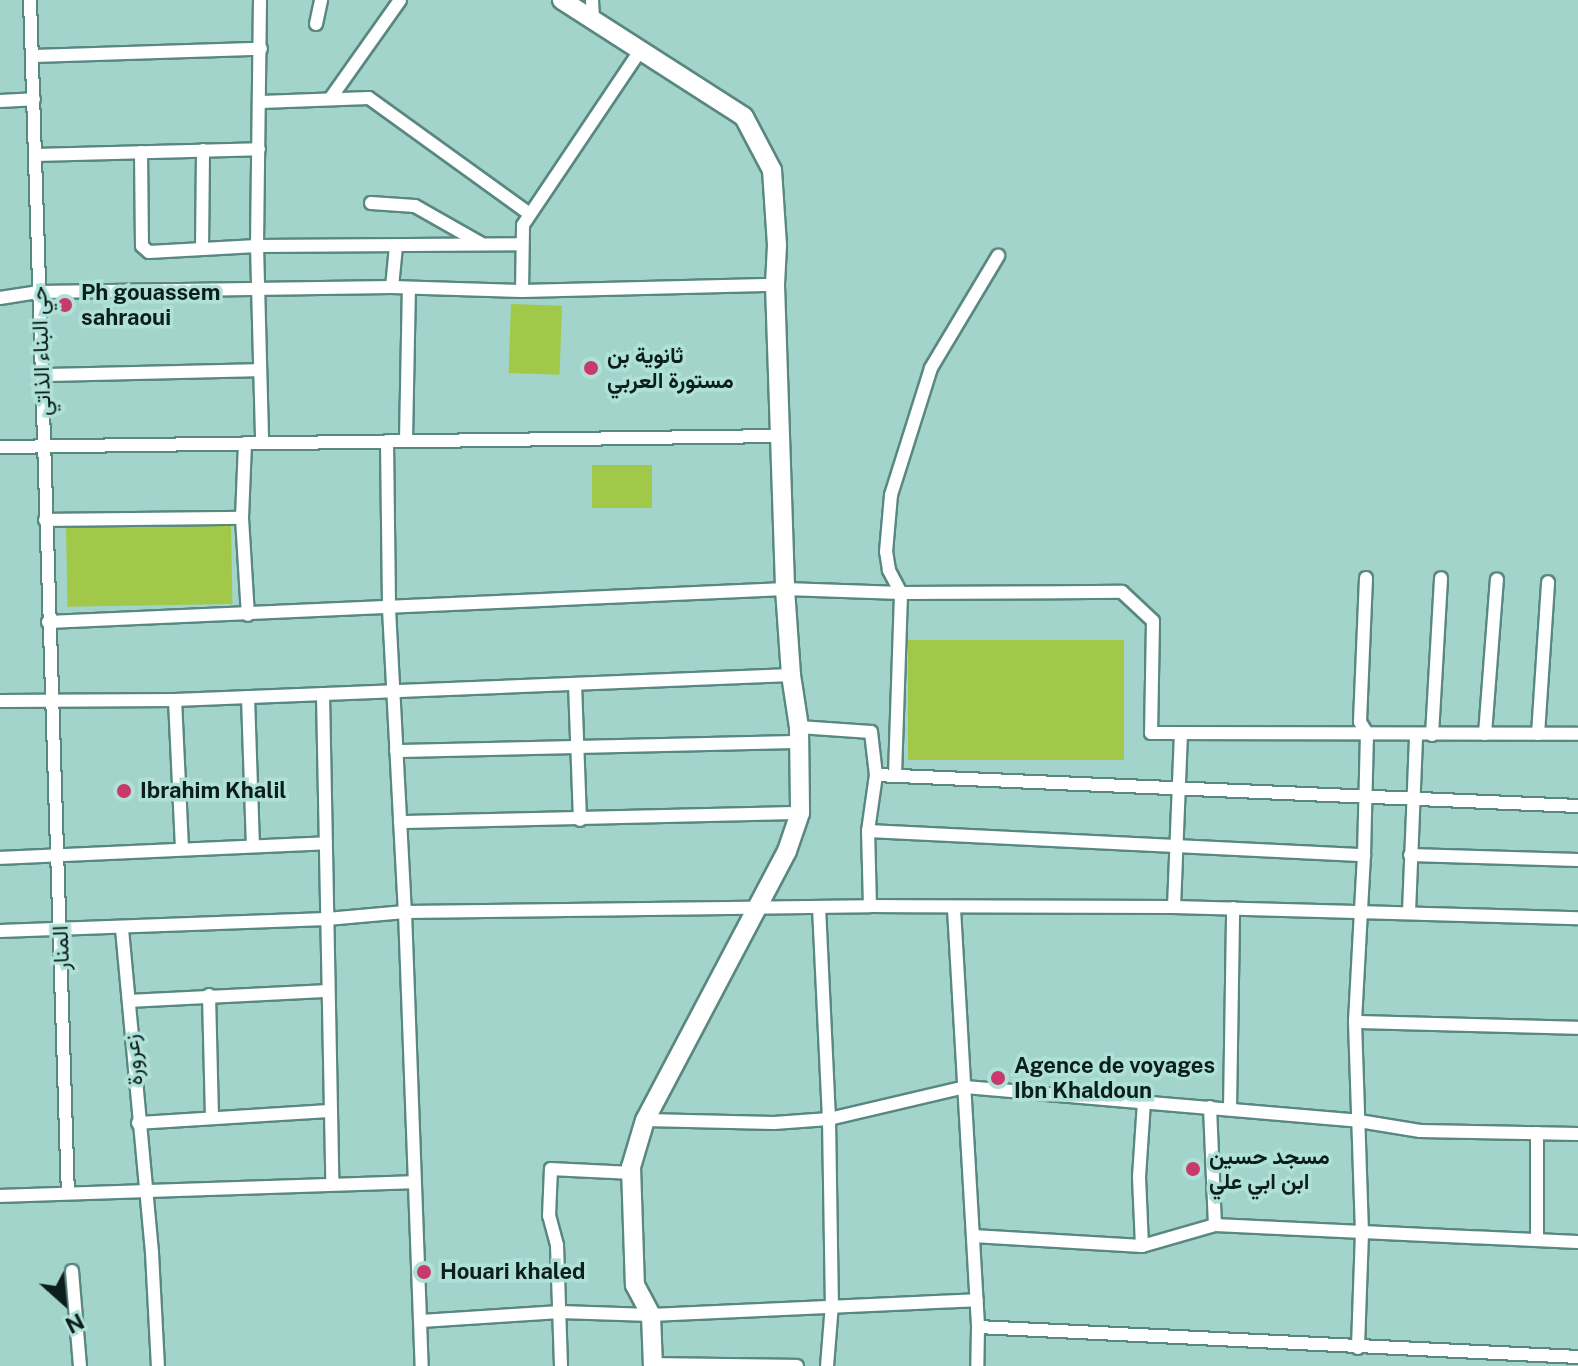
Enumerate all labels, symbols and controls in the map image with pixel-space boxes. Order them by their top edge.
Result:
place label: Ph gouassem sahraoui [81,279,220,330]
street label: حي البناء الذاتي [26,286,56,416]
marker: Ph gouassem sahraoui [56,296,74,314]
place label: ثانوية بن مستورة العربي [607,342,734,394]
marker: ثانوية بن مستورة العربي [582,359,600,377]
place label: Ibrahim Khalil [140,778,287,804]
marker: Ibrahim Khalil [115,782,133,800]
street label: المنار [47,925,75,971]
street label: زعرورة [118,1033,148,1087]
place label: Agence de voyages Ibn Khaldoun [1014,1052,1215,1104]
marker: Agence de voyages Ibn Khaldoun [989,1069,1007,1087]
place label: مسجد حسين ابن ابي علي [1209,1143,1330,1194]
marker: مسجد حسين ابن ابي علي [1184,1160,1202,1178]
place label: Houari khaled [440,1259,585,1285]
north arrow [24,1262,104,1342]
marker: Houari khaled [415,1263,433,1281]
text: N [61,1308,88,1339]

